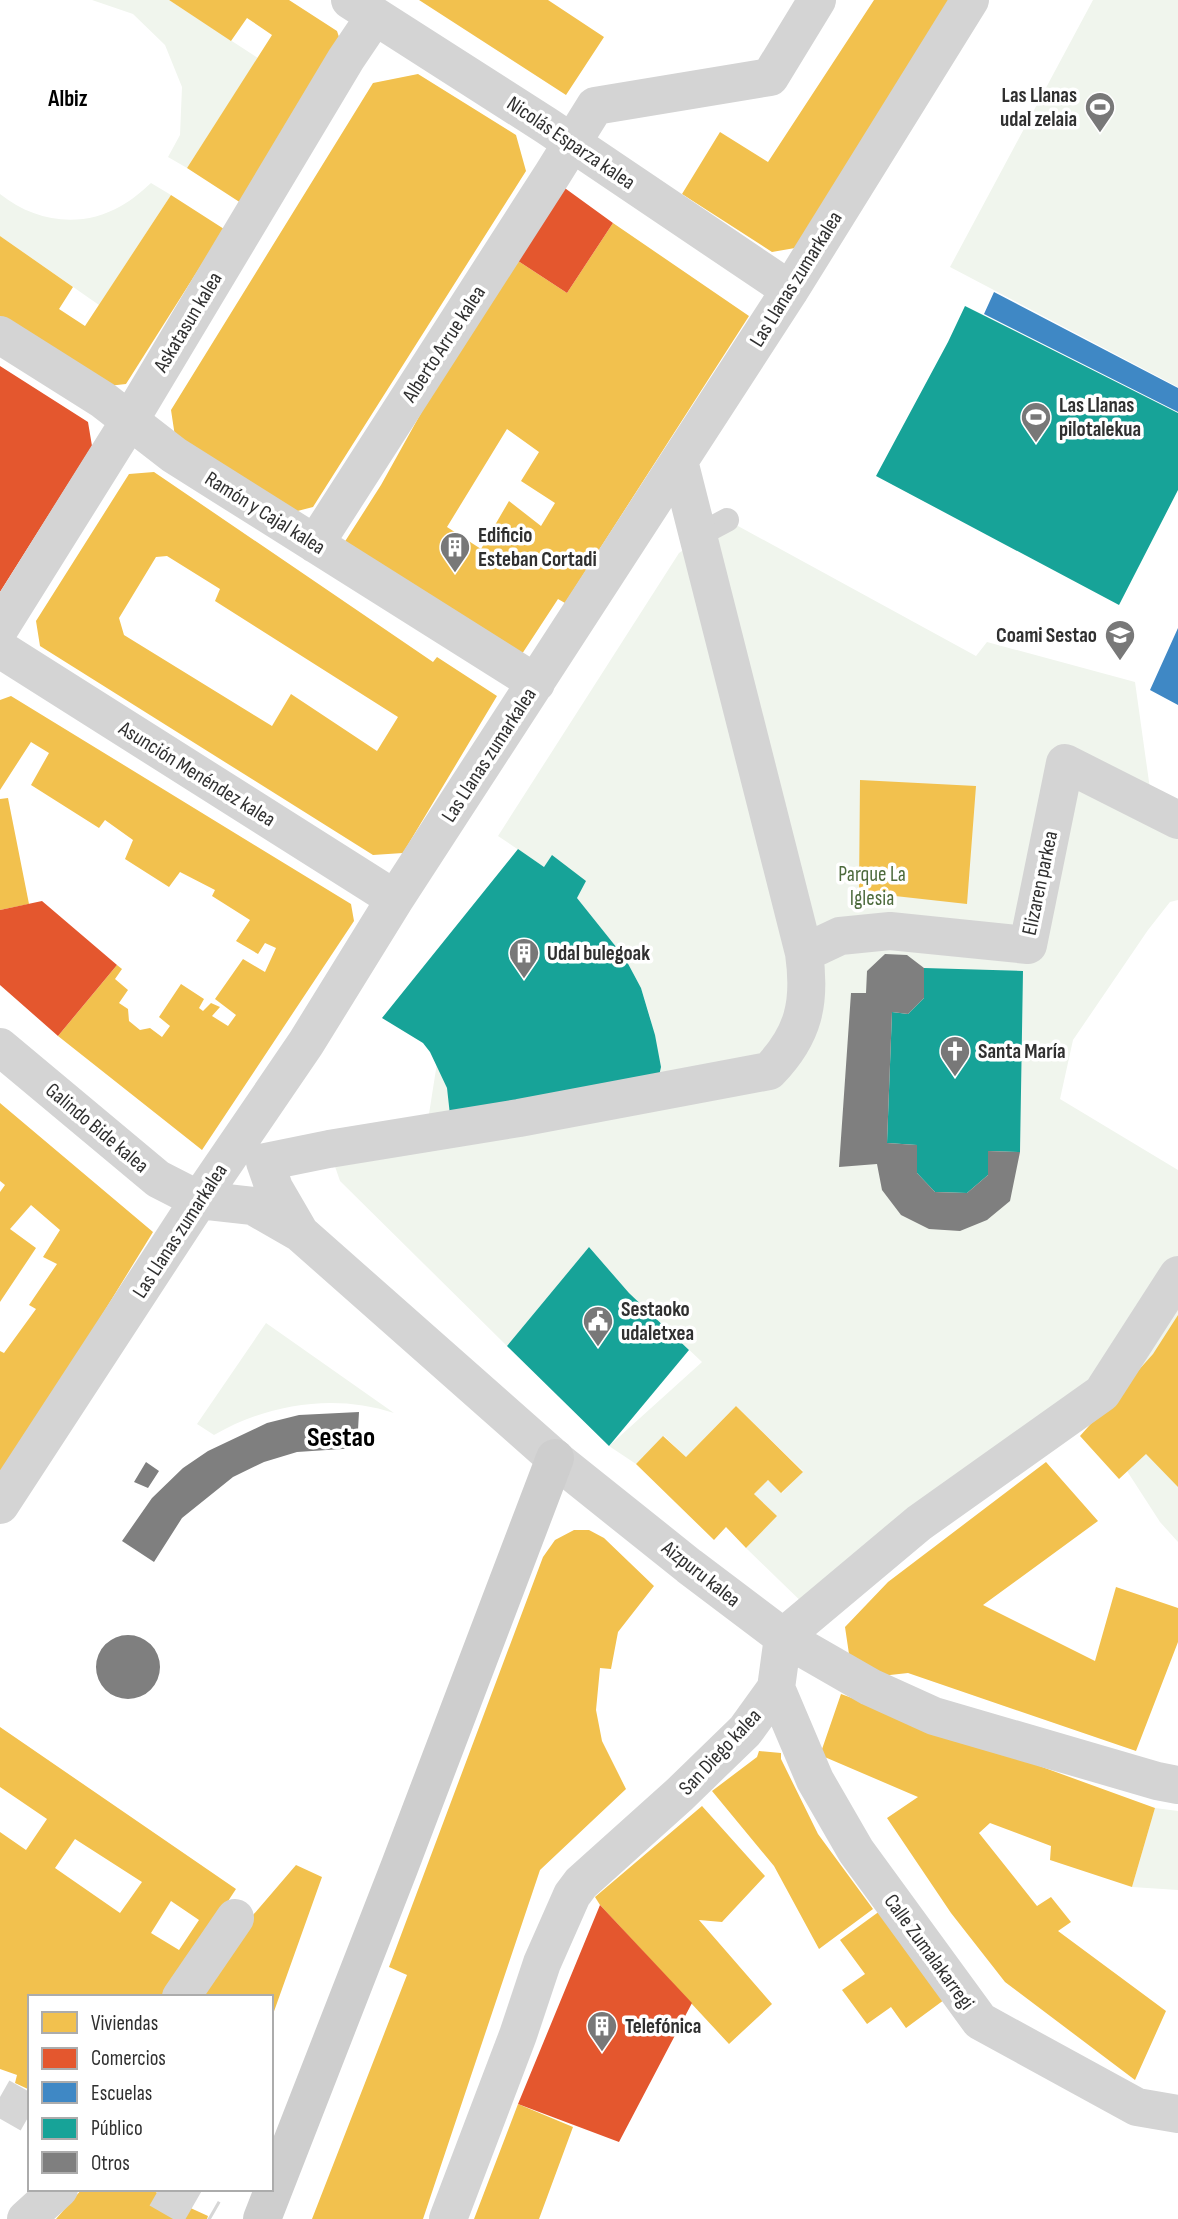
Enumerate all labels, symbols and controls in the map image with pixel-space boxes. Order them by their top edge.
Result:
place label: Las Llanas udal zelaia [1000,83,1077,132]
district label: Albiz [47,85,88,113]
sports icon: Las Llanas udal zelaia [1083,90,1117,134]
street label: Nicolás Esparza kalea [502,91,640,195]
street label: Las Llanas zumarkalea [744,207,848,351]
street label: Askatasun kalea [148,267,228,377]
street label: Alberto Arrue kalea [397,281,491,408]
place label: Las Llanas pilotalekua [1059,393,1141,442]
sports icon: Las Llanas pilotalekua [1019,400,1053,444]
street label: Ramón y Cajal kalea [200,466,330,560]
place label: Edificio Esteban Cortadi [478,523,597,572]
building icon: Edificio Esteban Cortadi [438,530,472,574]
school or university icon: Coami Sestao [1103,618,1137,662]
place label: Coami Sestao [996,623,1097,648]
street label: Las Llanas zumarkalea [436,683,542,827]
street label: Asunción Menéndez kalea [113,715,280,832]
street label: Elizaren parkea [1017,829,1063,937]
park label: Parque La Iglesia [838,862,906,911]
building icon: Udal bulegoak [507,936,541,980]
place label: Udal bulegoak [547,941,650,966]
church icon: Santa María [938,1034,972,1078]
place label: Santa María [978,1039,1066,1064]
street label: Galindo Bide kalea [40,1078,154,1178]
street label: Las Llanas zumarkalea [127,1159,233,1303]
place label: Sestaoko udaletxea [621,1297,694,1346]
public building icon: Sestaoko udaletxea [581,1304,615,1348]
district label: Sestao [307,1421,375,1454]
street label: Aizpuru kalea [656,1535,745,1612]
street label: San Diego kalea [674,1704,766,1800]
street label: Calle Zumalakarregi [879,1889,979,2015]
legend [28,1995,273,2191]
building icon: Telefónica [585,2009,619,2053]
text: Viviendas [91,2011,158,2036]
place label: Telefónica [625,2014,701,2039]
text: Comercios [91,2046,166,2071]
text: Escuelas [91,2081,152,2106]
text: Público [91,2116,143,2141]
text: Otros [91,2151,130,2176]

